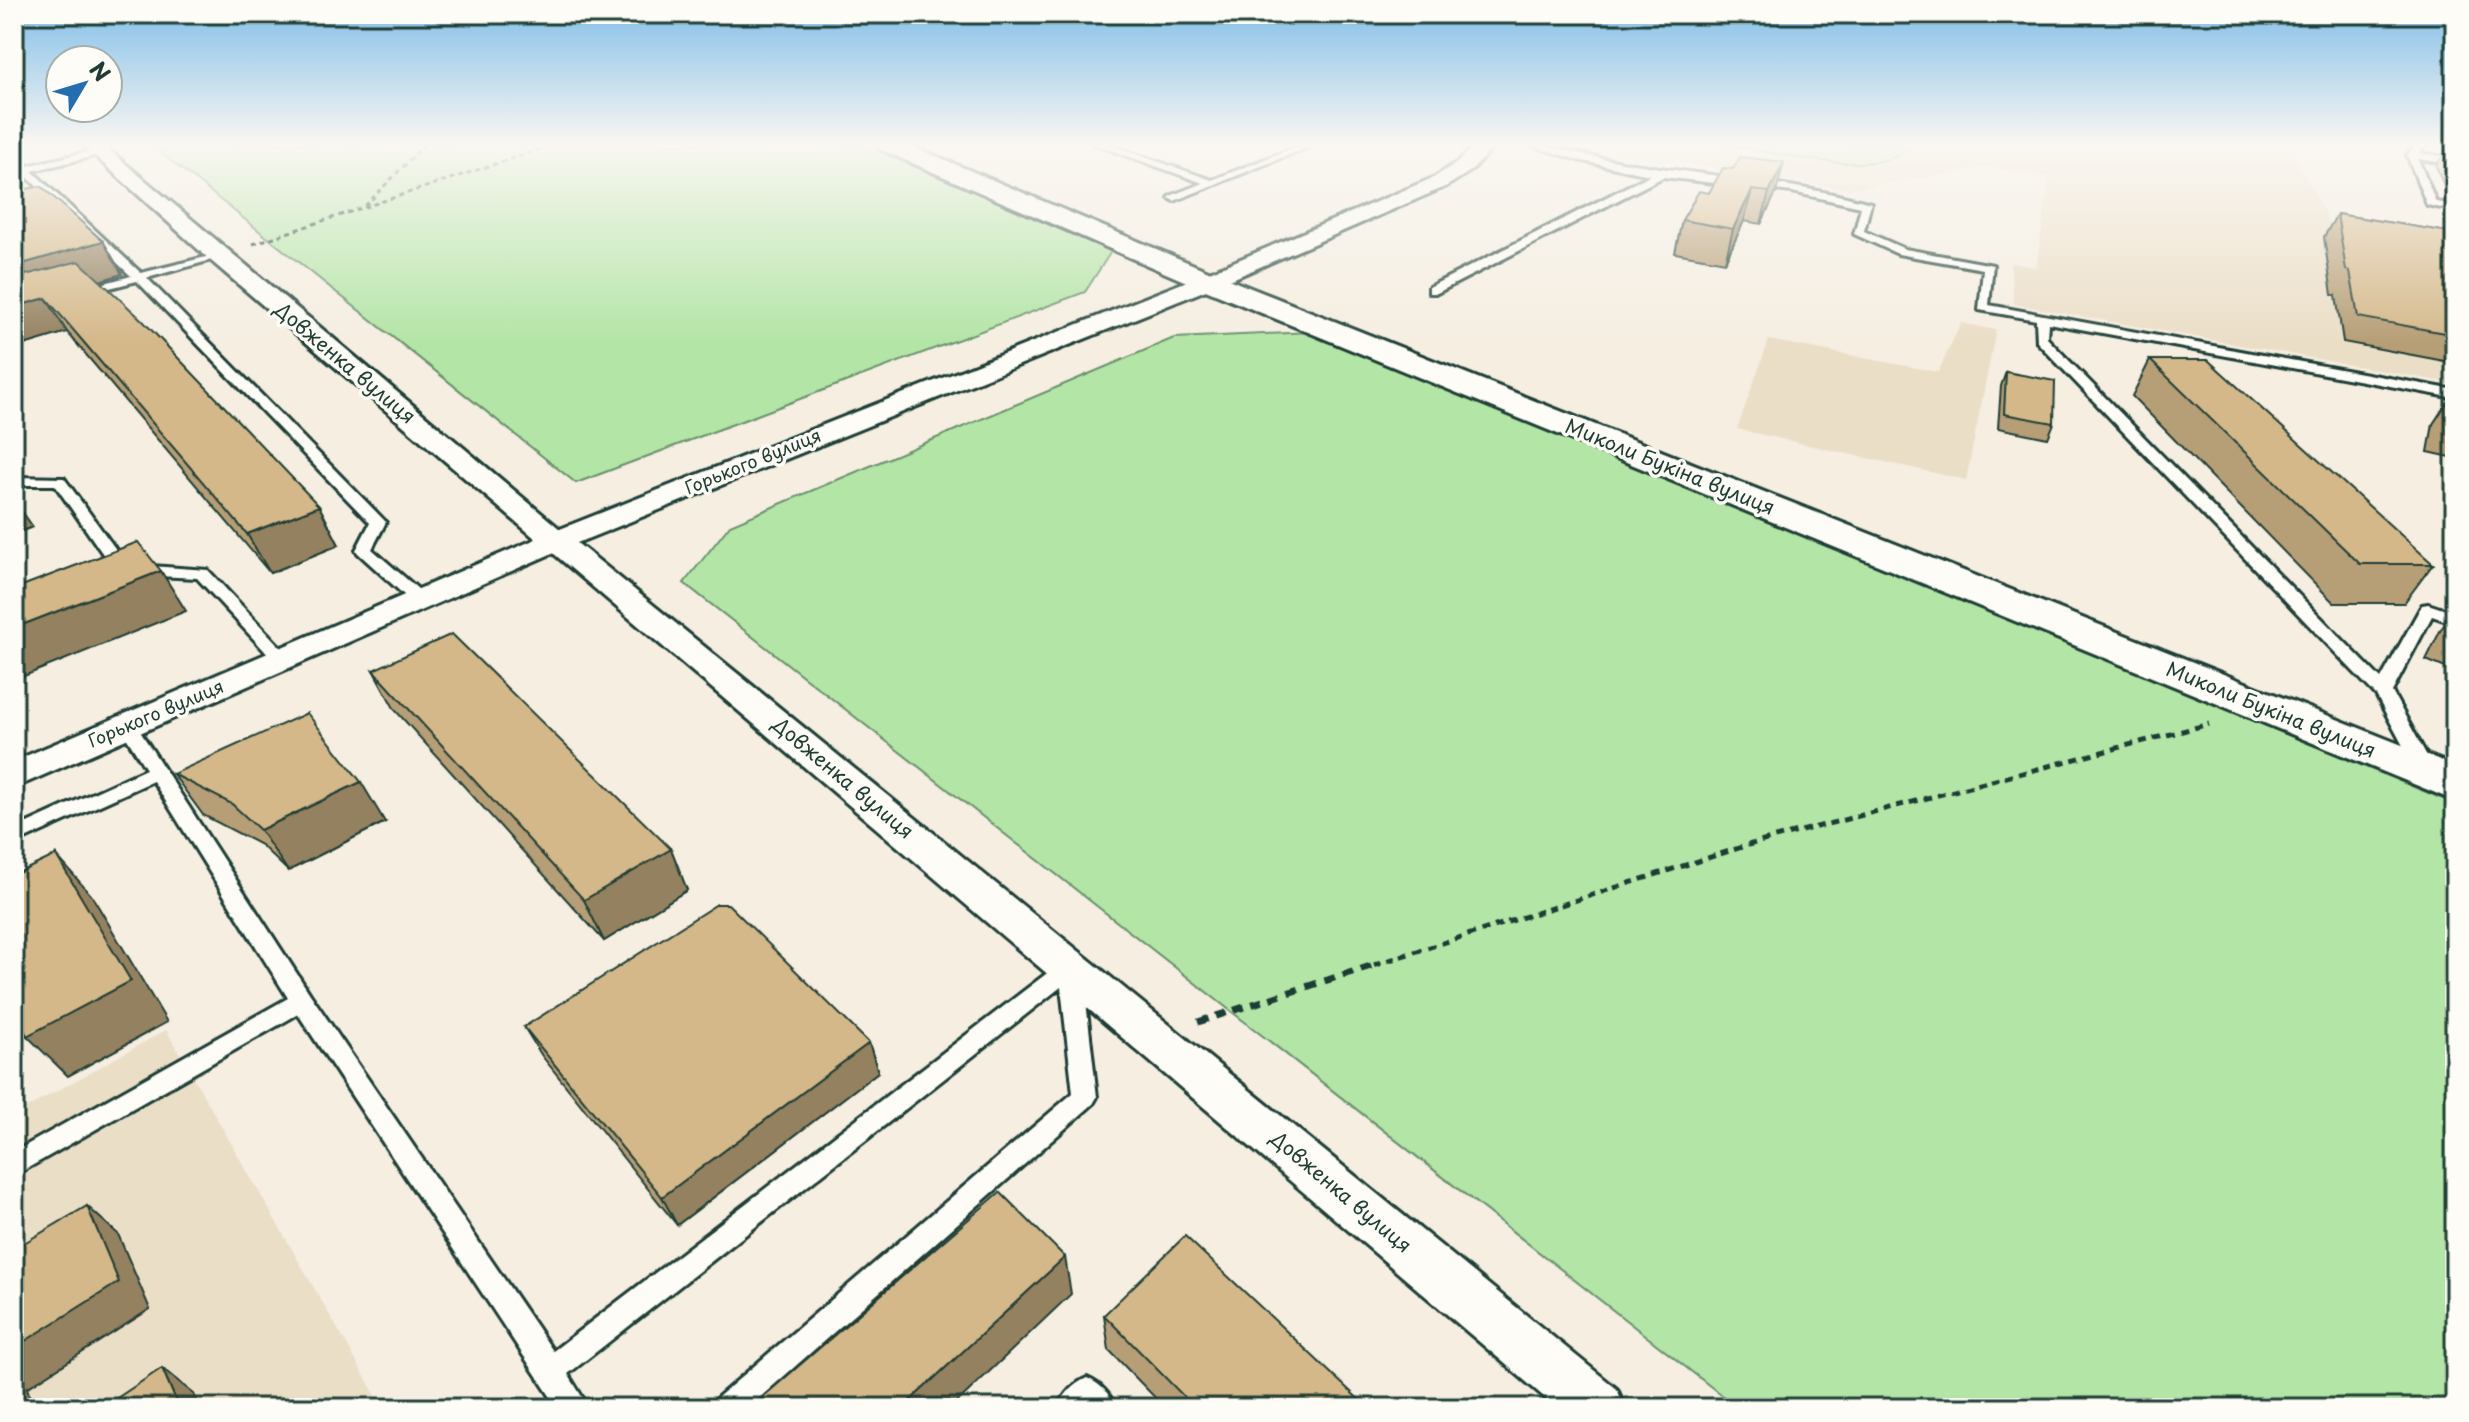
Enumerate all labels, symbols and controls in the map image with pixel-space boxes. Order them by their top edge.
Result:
north arrow [44,44,124,124]
text: N [83,54,119,88]
street label: Довженка вулиця [268,293,423,430]
street label: Миколи Букіна вулиця [1561,410,1780,522]
street label: Горького вулиця [680,421,825,500]
street label: Миколи Букіна вулиця [2162,653,2381,765]
street label: Горького вулиця [83,672,227,753]
street label: Довженка вулиця [766,708,921,845]
street label: Довженка вулиця [1264,1122,1419,1259]

